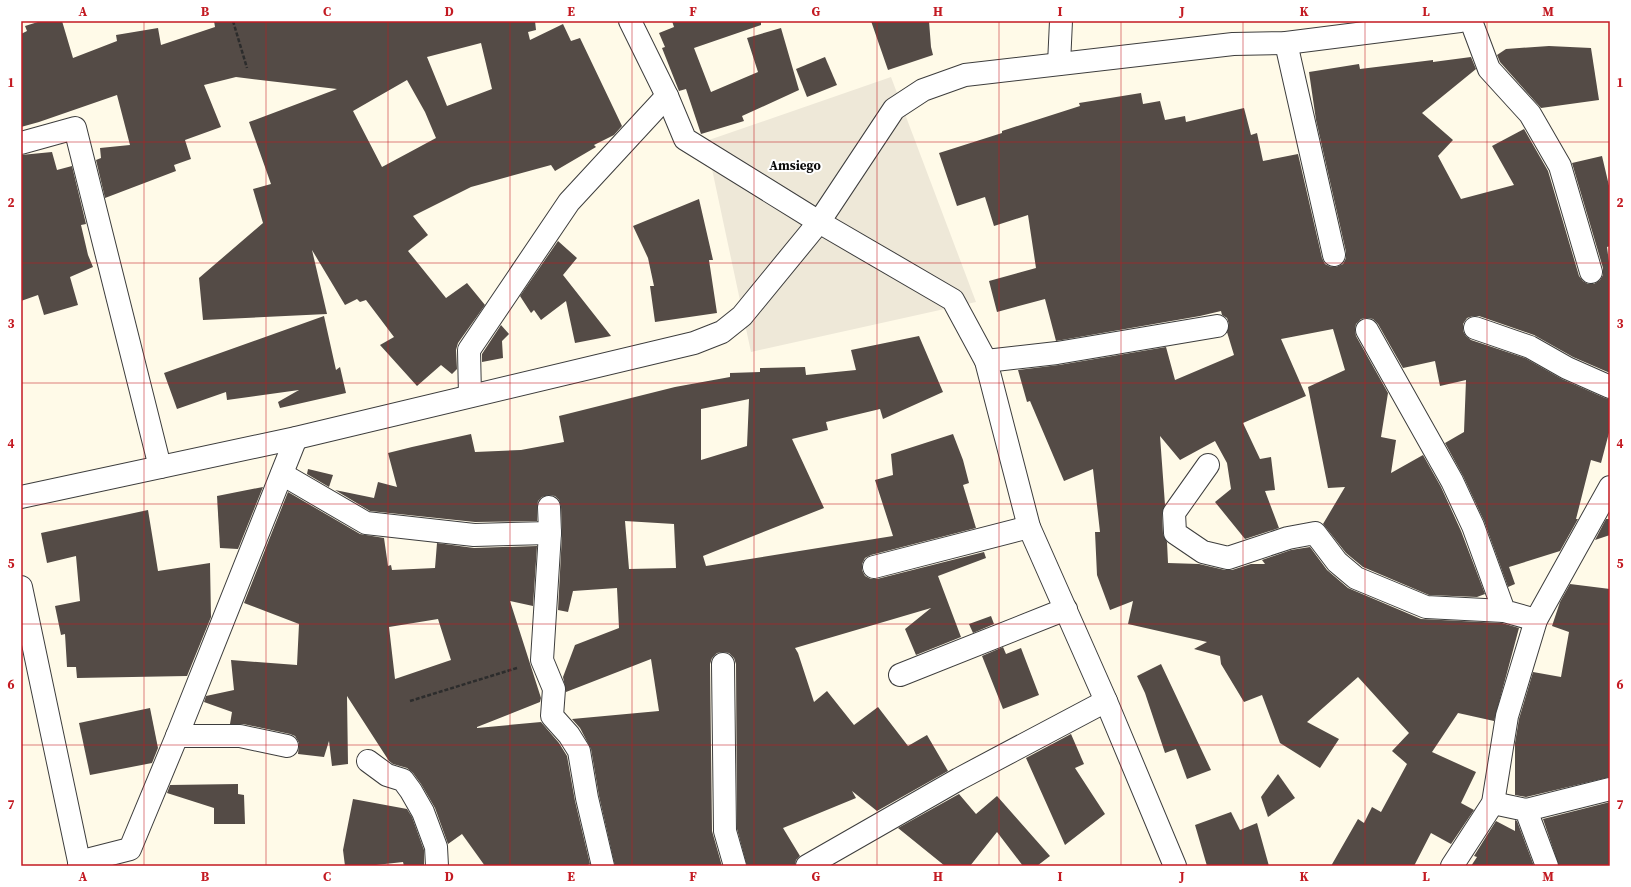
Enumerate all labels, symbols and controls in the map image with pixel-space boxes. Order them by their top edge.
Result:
text: A [79,3,88,20]
text: B [201,3,210,20]
text: C [323,3,331,20]
text: D [444,3,454,20]
text: E [567,3,575,20]
text: F [689,3,697,20]
text: G [812,3,821,20]
text: H [933,3,943,20]
text: I [1057,3,1063,20]
text: J [1178,3,1185,20]
text: K [1299,3,1309,20]
text: L [1422,3,1430,20]
text: M [1542,3,1554,20]
text: 1 [7,74,15,91]
text: 1 [1616,74,1624,91]
district label: Amsiego [769,157,821,174]
text: 2 [7,194,15,211]
text: 2 [1616,194,1624,211]
text: 3 [7,315,15,332]
text: 3 [1616,315,1624,332]
text: 4 [7,435,15,452]
text: 4 [1616,435,1624,452]
text: 5 [7,555,15,572]
text: 5 [1616,555,1624,572]
text: 6 [7,676,15,693]
text: 6 [1616,676,1624,693]
text: 7 [7,796,15,813]
text: 7 [1616,796,1624,813]
text: A [79,868,88,885]
text: B [201,868,210,885]
text: C [323,868,331,885]
text: D [444,868,454,885]
text: E [567,868,575,885]
text: F [689,868,697,885]
text: G [812,868,821,885]
text: H [933,868,943,885]
text: I [1057,868,1063,885]
text: J [1178,868,1185,885]
text: K [1299,868,1309,885]
text: L [1422,868,1430,885]
text: M [1542,868,1554,885]

